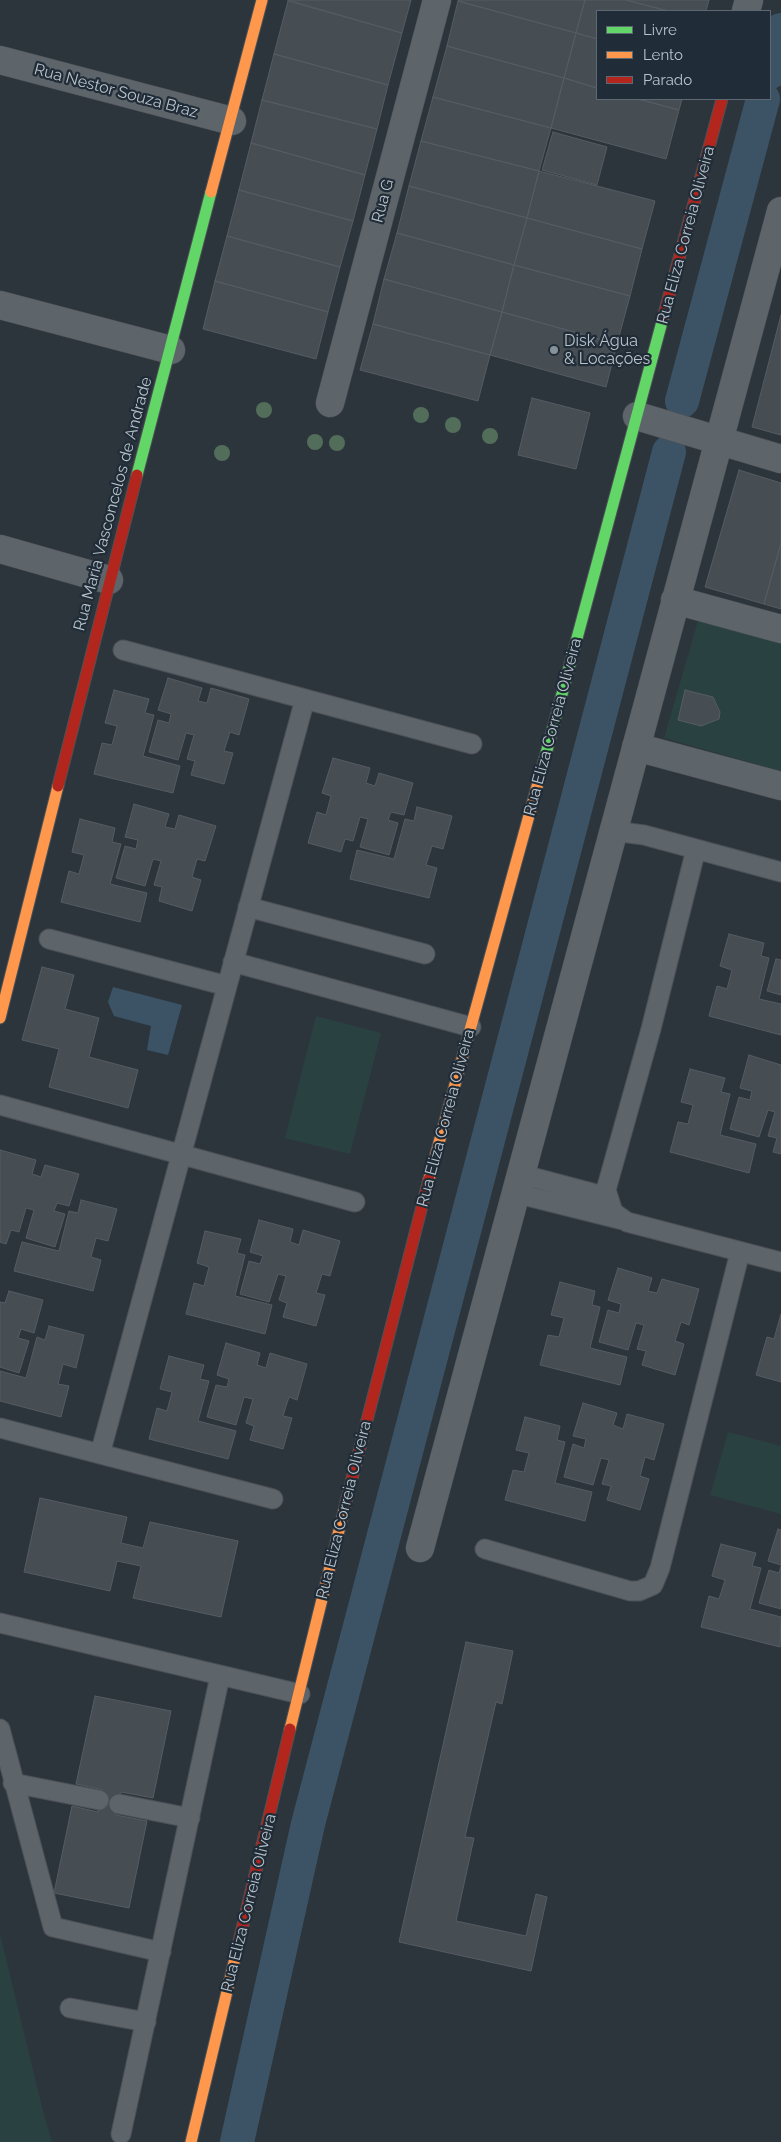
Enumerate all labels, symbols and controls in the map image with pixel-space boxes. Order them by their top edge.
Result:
legend [596,10,771,100]
text: Livre [643,21,677,39]
text: Lento [643,46,683,64]
street label: Rua Nestor Souza Braz [32,60,200,122]
text: Parado [643,71,692,89]
street label: Rua Eliza Correia Oliveira [653,144,719,326]
street label: Rua G [368,177,398,225]
place label: Disk Água & Locações [564,331,650,369]
marker: Disk Água & Locações [548,344,560,356]
street label: Rua Maria Vasconcelos de Andrade [70,375,156,633]
street label: Rua Eliza Correia Oliveira [520,636,586,818]
street label: Rua Eliza Correia Oliveira [413,1027,479,1209]
street label: Rua Eliza Correia Oliveira [313,1419,375,1601]
street label: Rua Eliza Correia Oliveira [218,1812,280,1994]

